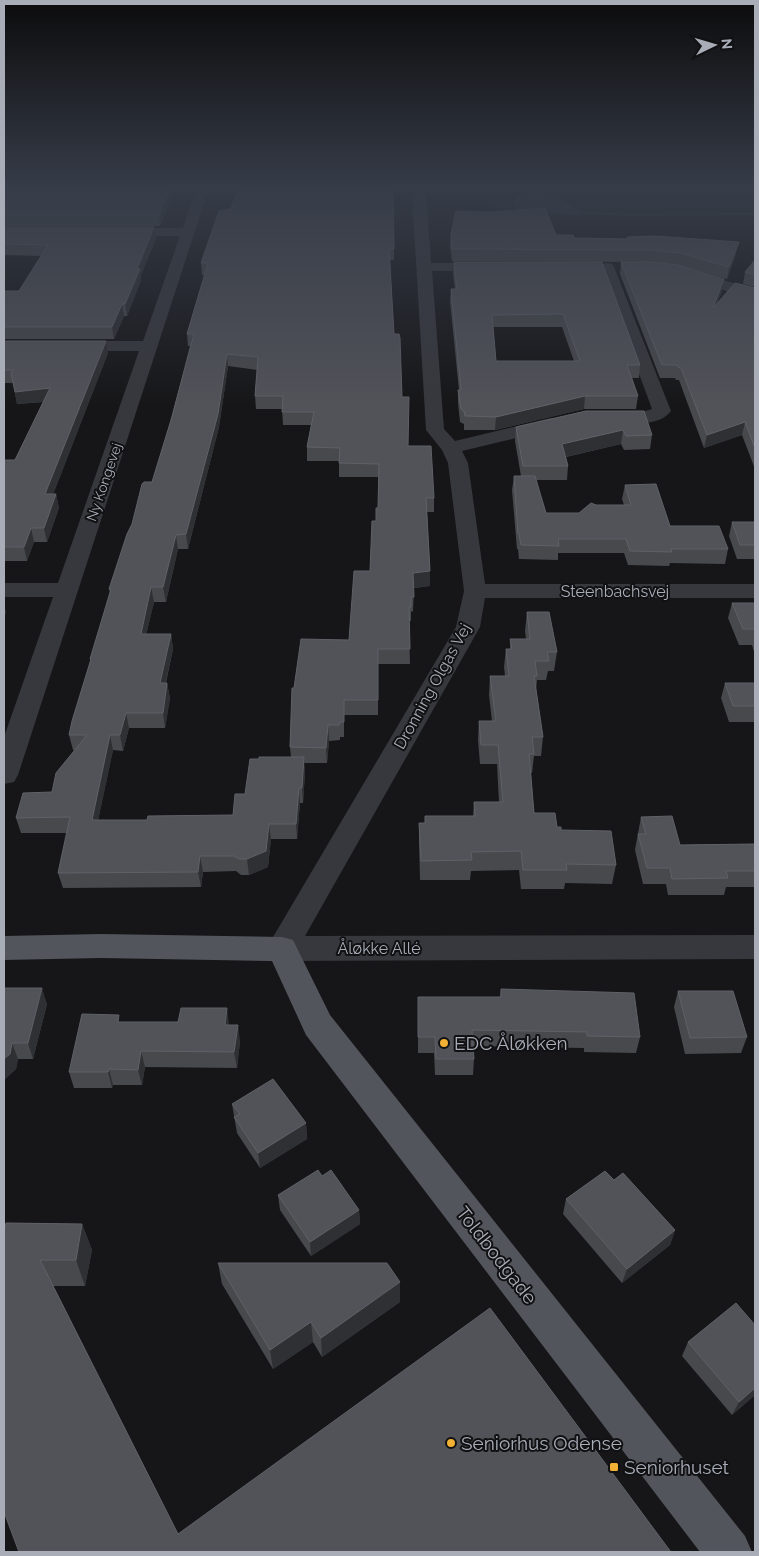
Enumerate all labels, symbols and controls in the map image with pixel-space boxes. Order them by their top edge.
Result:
north arrow [689,20,739,70]
text: N [719,38,735,50]
street label: Ny Kongevej [83,441,125,523]
street label: Steenbachsvej [561,582,669,601]
street label: Dronning Olgas Vej [390,620,475,752]
street label: Åløkke Allé [337,938,421,958]
place label: EDC Åløkken [454,1032,568,1054]
marker: EDC Åløkken [438,1037,450,1049]
street label: Toldbodgade [452,1202,542,1308]
place label: Seniorhus Odense [461,1432,622,1454]
marker: Seniorhus Odense [445,1437,457,1449]
place label: Seniorhuset [624,1456,729,1478]
marker: Seniorhuset [608,1461,620,1473]

